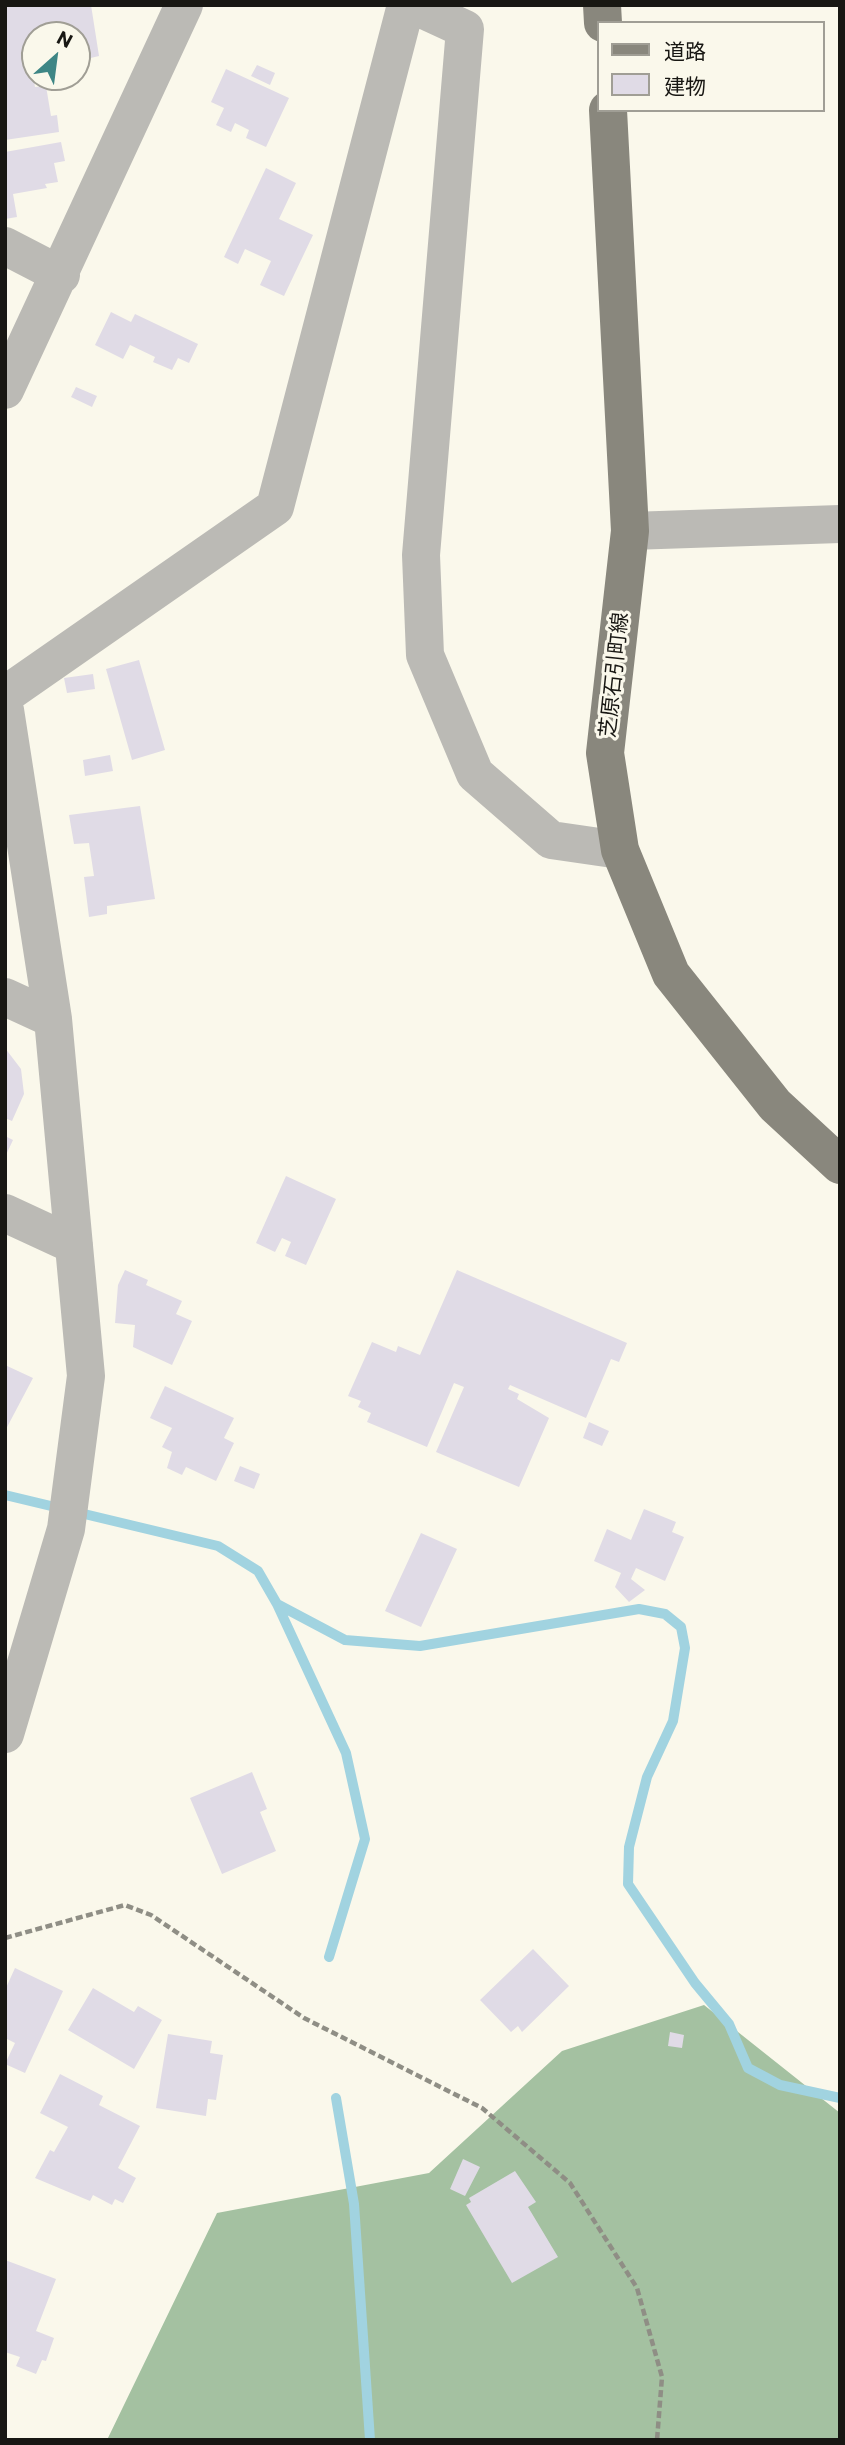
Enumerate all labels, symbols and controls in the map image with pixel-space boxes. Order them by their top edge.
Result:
north arrow [21,21,91,91]
legend [596,21,824,112]
text: N [53,25,77,52]
text: 道路 [664,38,706,63]
text: 建物 [664,73,706,98]
street label: 芝原石引町線 [595,611,633,739]

